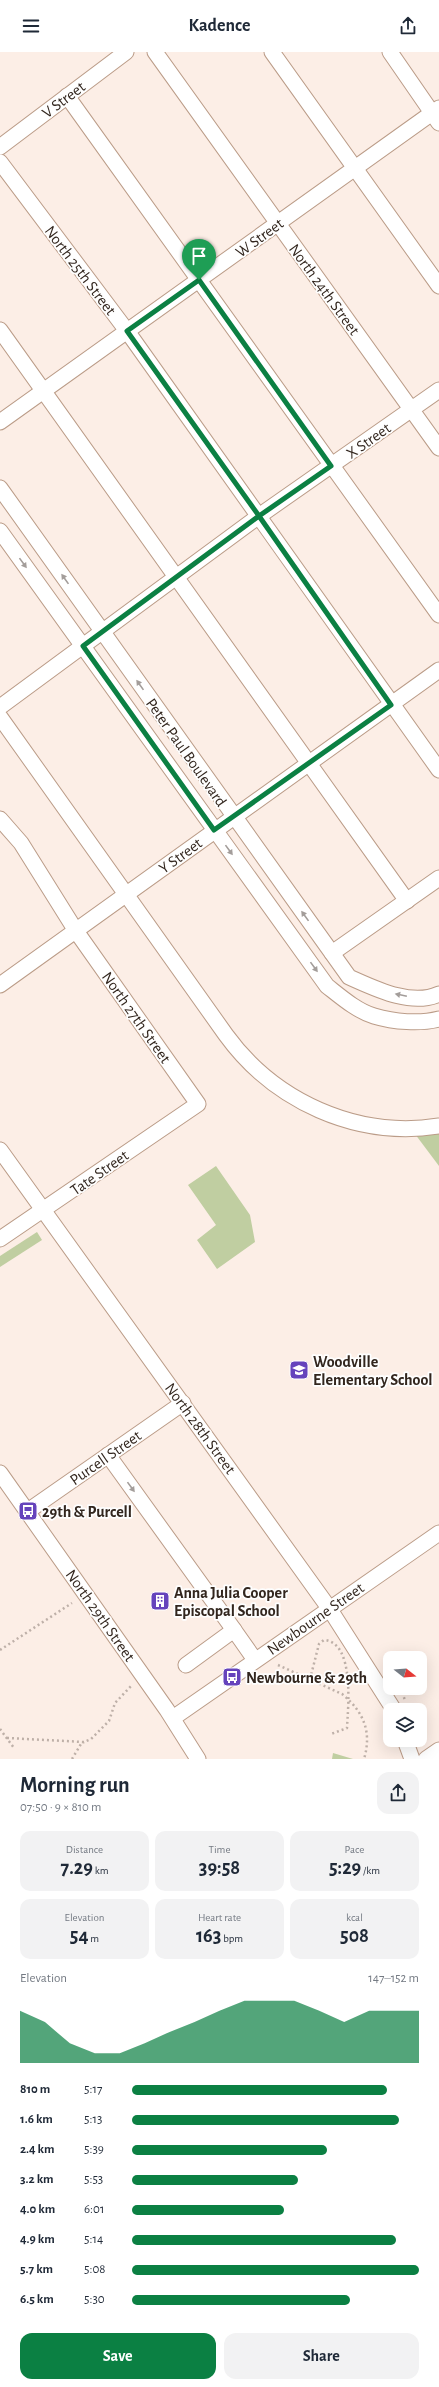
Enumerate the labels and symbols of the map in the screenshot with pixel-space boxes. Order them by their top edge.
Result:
street label: V Street [39,79,88,121]
street label: W Street [233,215,286,260]
street label: North 25th Street [42,223,119,318]
pin [182,239,216,280]
street label: North 24th Street [286,241,362,338]
street label: X Street [344,420,394,462]
one-way arrow [19,557,27,568]
one-way arrow [61,574,69,584]
one-way arrow [136,680,144,690]
street label: Peter Paul Boulevard [143,696,229,810]
street label: Y Street [156,835,205,877]
one-way arrow [225,845,233,855]
one-way arrow [301,911,309,921]
one-way arrow [309,962,317,972]
street label: North 27th Street [99,969,173,1066]
one-way arrow [395,992,407,998]
street label: Tate Street [68,1147,132,1199]
place label: Woodville Elementary School [313,1354,433,1389]
school or university icon: Woodville Elementary School [288,1359,310,1381]
street label: North 28th Street [162,1380,238,1477]
street label: Purcell Street [67,1427,144,1488]
one-way arrow [126,1481,135,1492]
bus stop icon: 29th & Purcell [17,1500,39,1522]
place label: 29th & Purcell [42,1504,132,1520]
street label: North 29th Street [63,1567,138,1664]
street label: Newbourne Street [264,1580,367,1658]
place label: Anna Julia Cooper Episcopal School [174,1585,288,1619]
building icon: Anna Julia Cooper Episcopal School [149,1590,171,1612]
north arrow [383,1651,427,1695]
bus stop icon: Newbourne & 29th [221,1666,243,1688]
place label: Newbourne & 29th [246,1670,367,1686]

